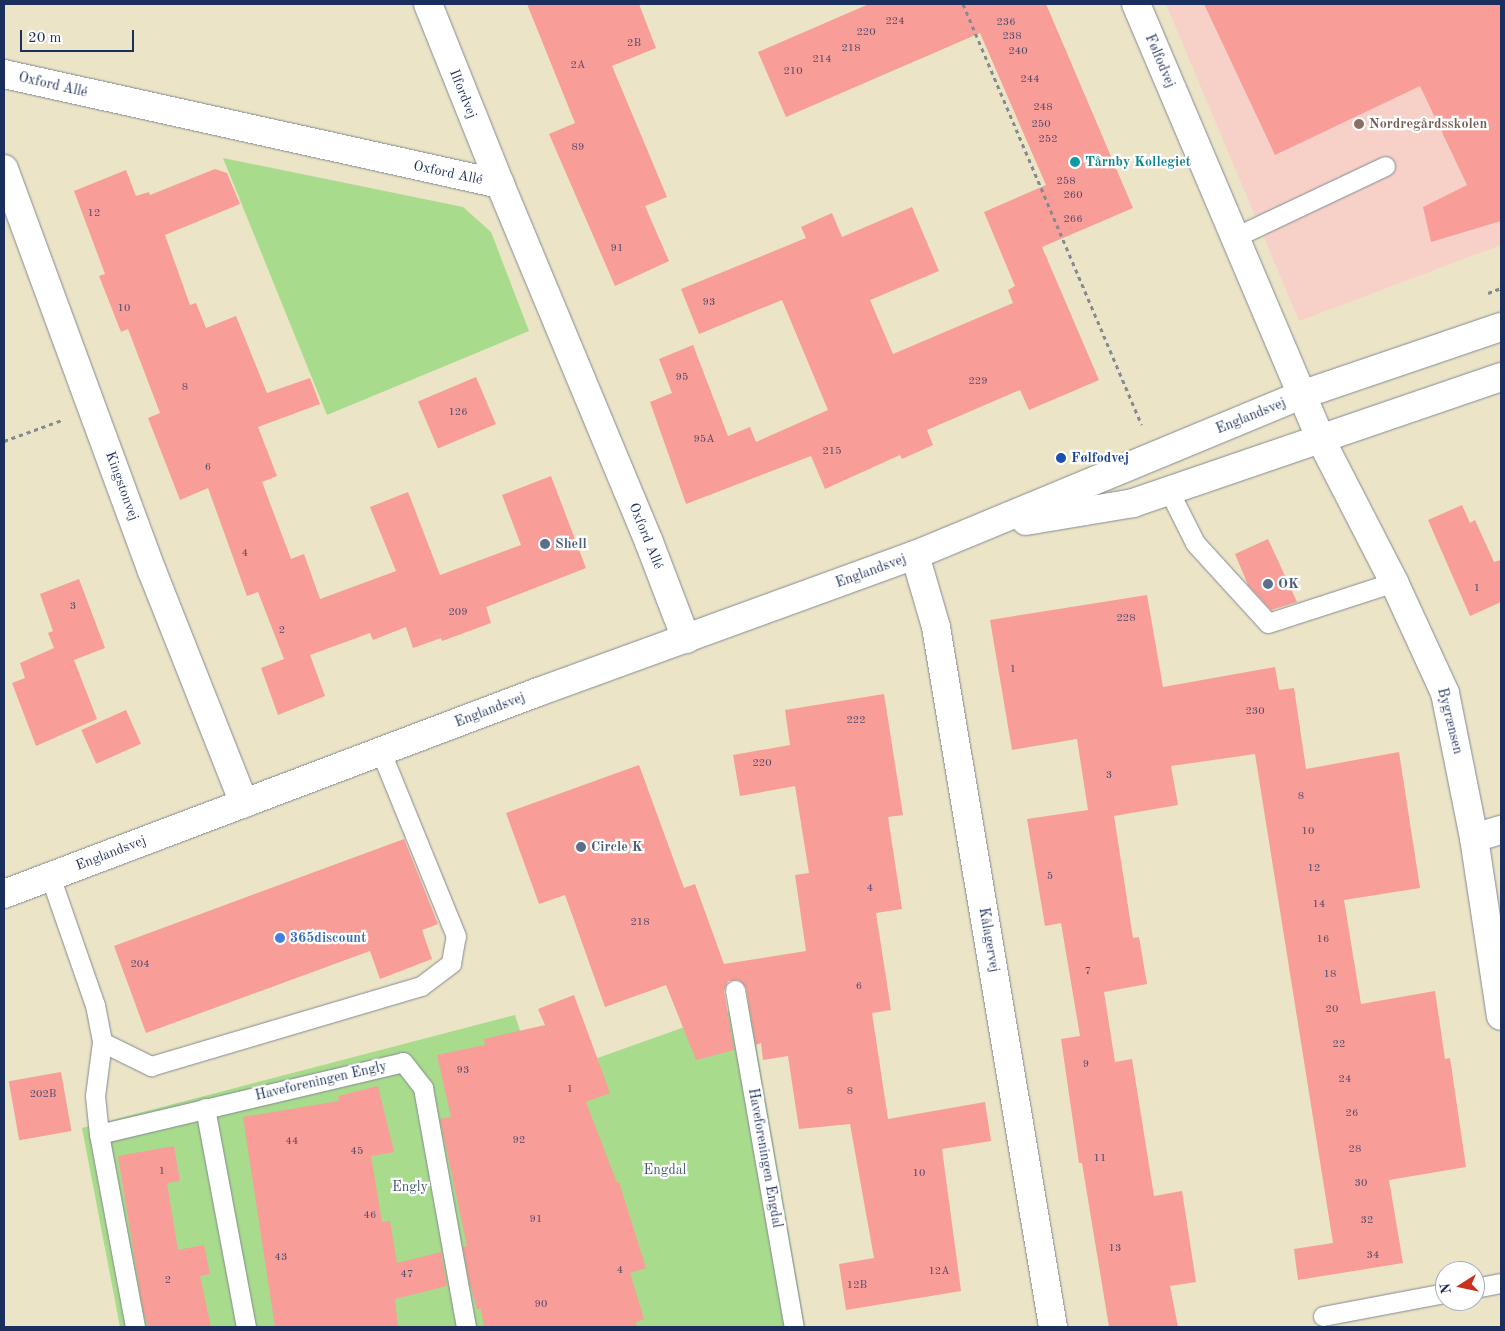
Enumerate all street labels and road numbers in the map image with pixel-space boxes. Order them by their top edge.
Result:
street label: Følfodvej [1141,32,1179,90]
street label: Ilfordvej [446,67,480,121]
street label: Oxford Allé [17,69,89,101]
street label: Oxford Allé [412,157,484,189]
street label: Englandsvej [1214,394,1288,438]
street label: Kingstonvej [102,449,142,523]
street label: Oxford Allé [625,500,667,572]
street label: Englandsvej [833,550,909,592]
street label: Bygrænsen [1434,686,1466,756]
street label: Englandsvej [452,689,528,731]
street label: Englandsvej [73,832,149,874]
street label: Kålagervej [975,906,1003,974]
street label: Haveforeningen Engly [253,1058,389,1104]
street label: Haveforeningen Engdal [744,1087,786,1229]

